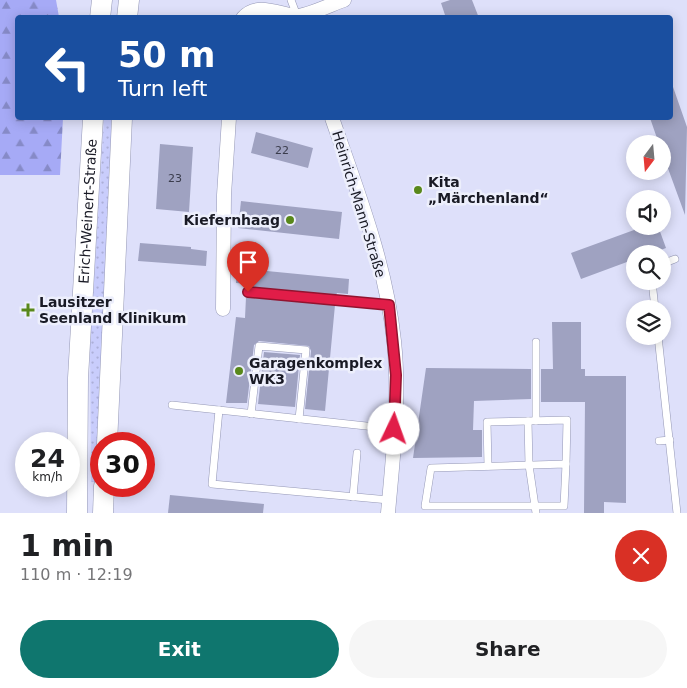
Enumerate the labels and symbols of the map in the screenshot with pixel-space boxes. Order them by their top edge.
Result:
street label: Heinrich-Mann-Straße [329,129,389,279]
north arrow [626,135,671,180]
street label: Erich-Weinert-Straße [75,138,100,284]
house number: 22 [275,144,289,157]
house number: 23 [168,172,182,185]
place label: Kita „Märchenland“ [428,174,549,206]
marker: Kita „Märchenland“ [412,184,424,196]
place label: Kiefernhaag [184,212,280,228]
marker: Kiefernhaag [284,214,296,226]
pin [227,241,269,292]
place label: Lausitzer Seenland Klinikum [39,294,186,326]
marker: Lausitzer Seenland Klinikum [21,303,35,317]
place label: Garagenkomplex WK3 [249,355,382,387]
marker: Garagenkomplex WK3 [233,365,245,377]
position arrow [367,402,419,454]
speed limit sign: 30 [90,432,155,497]

